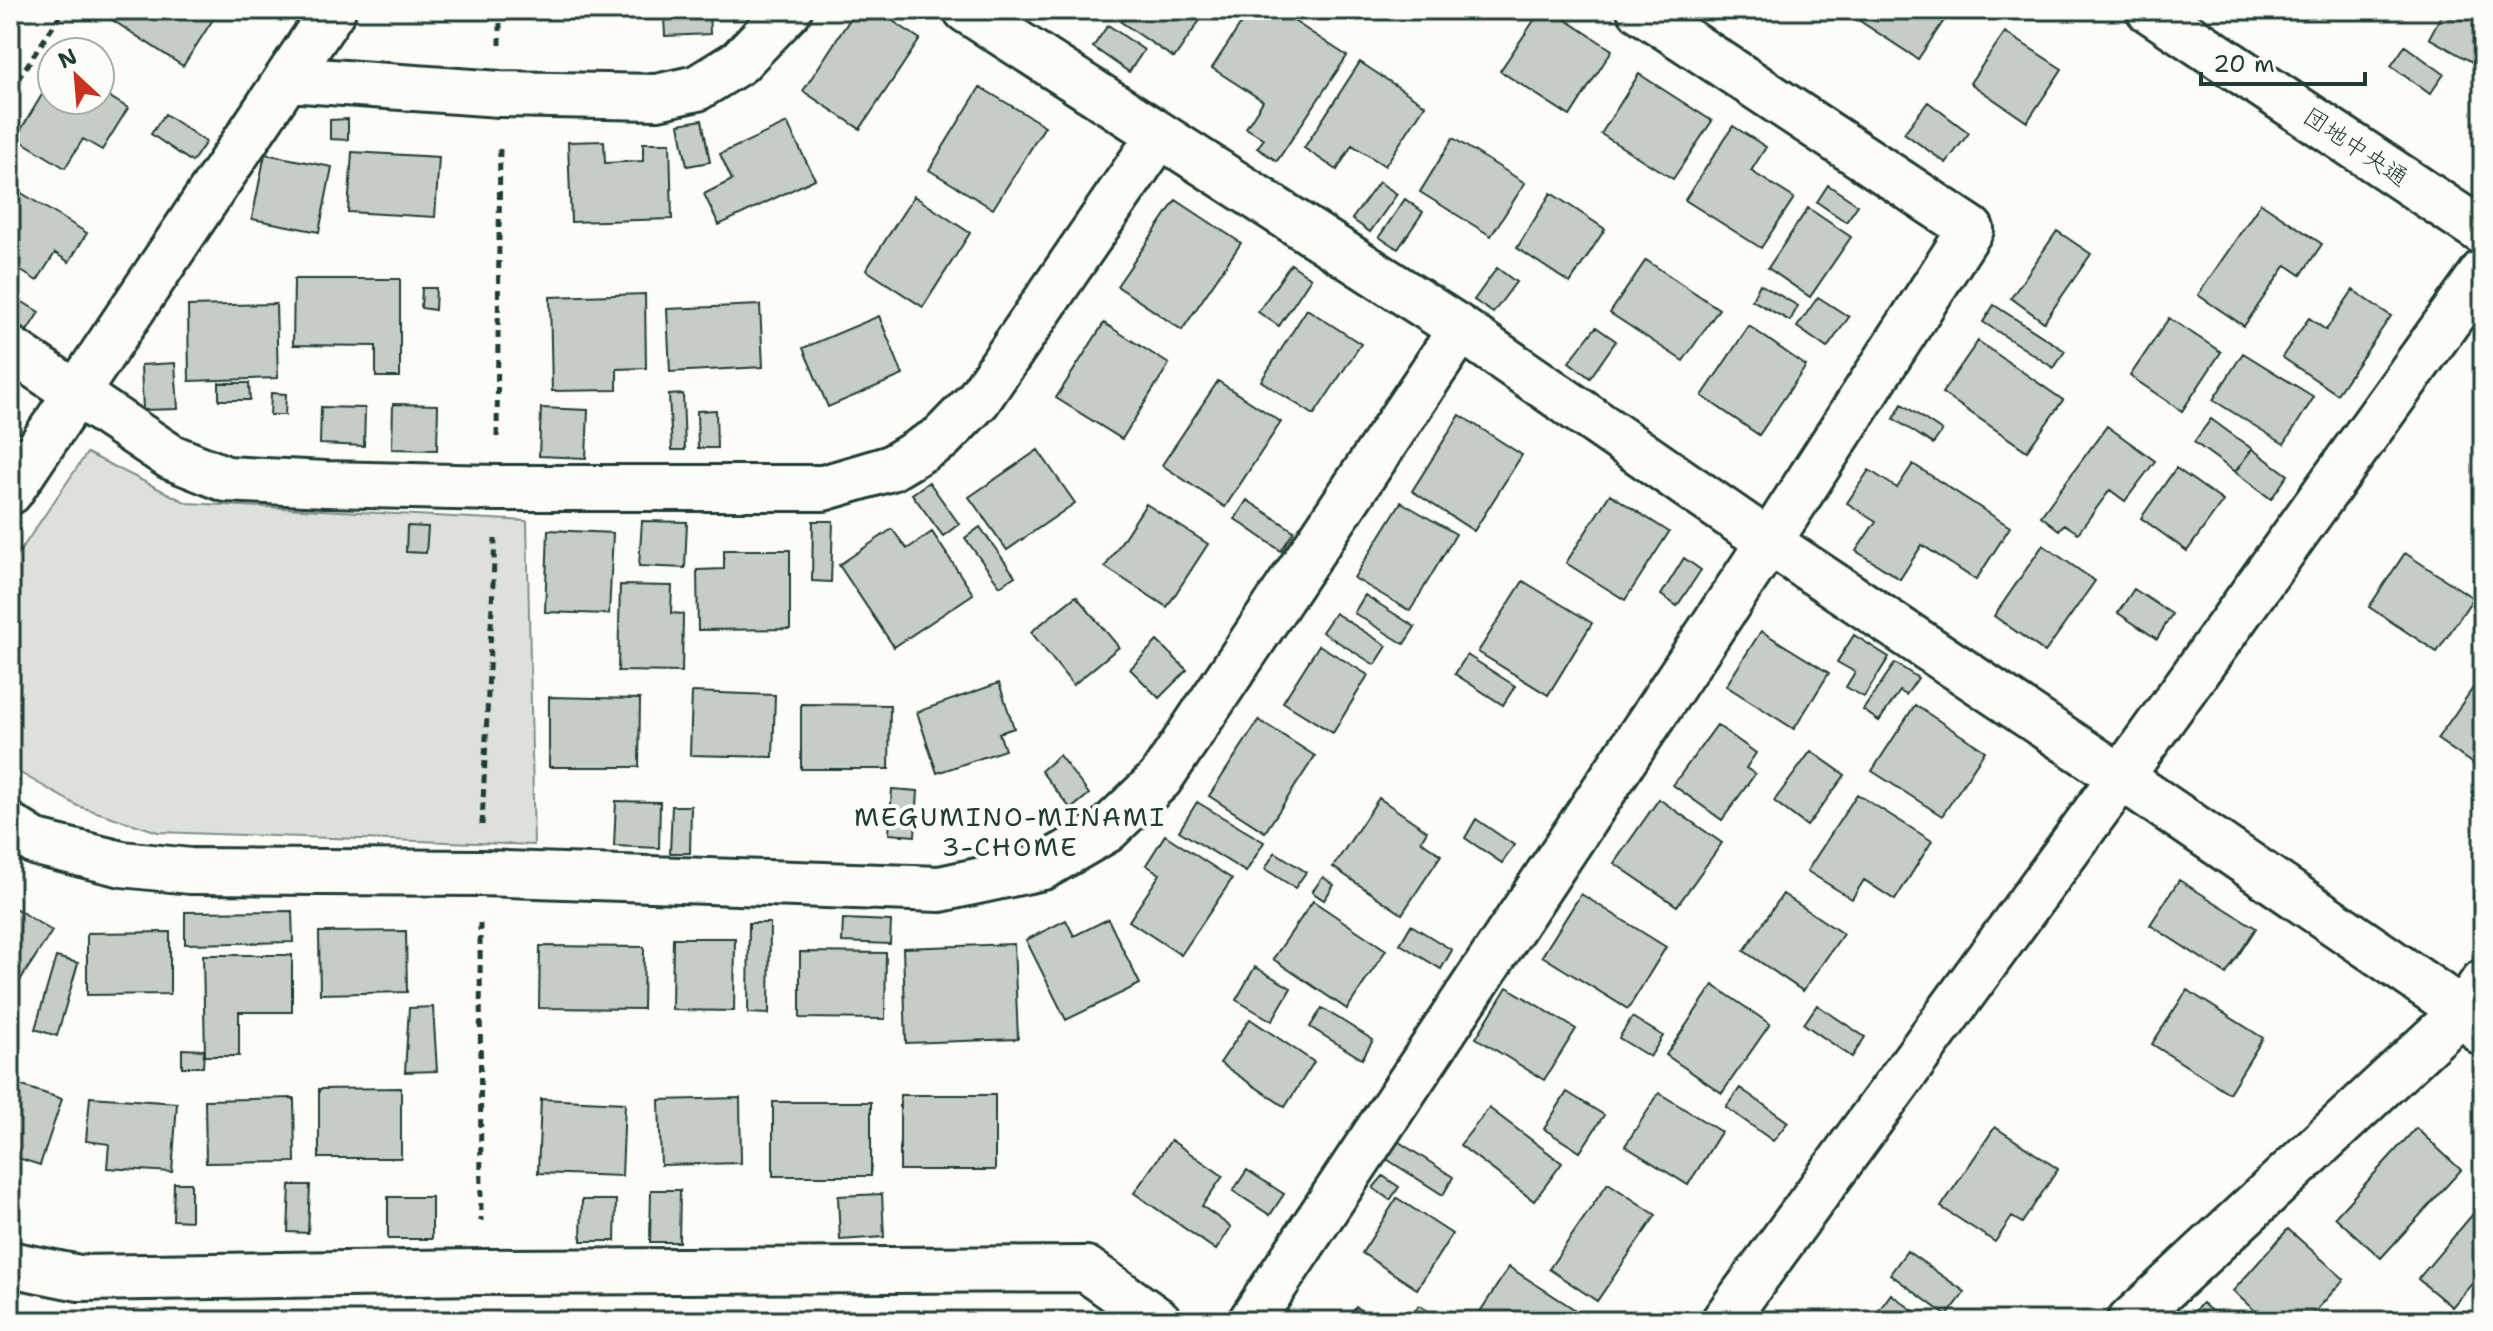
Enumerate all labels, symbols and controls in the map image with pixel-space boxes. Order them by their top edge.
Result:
north arrow [36,36,116,116]
scale bar [2201,36,2365,86]
text: N [53,42,82,75]
text: 20 m [2213,48,2275,80]
street label: 団地中央通 [2297,100,2415,194]
district label: MEGUMINO-MINAMI 3-CHOME [854,799,1166,864]

